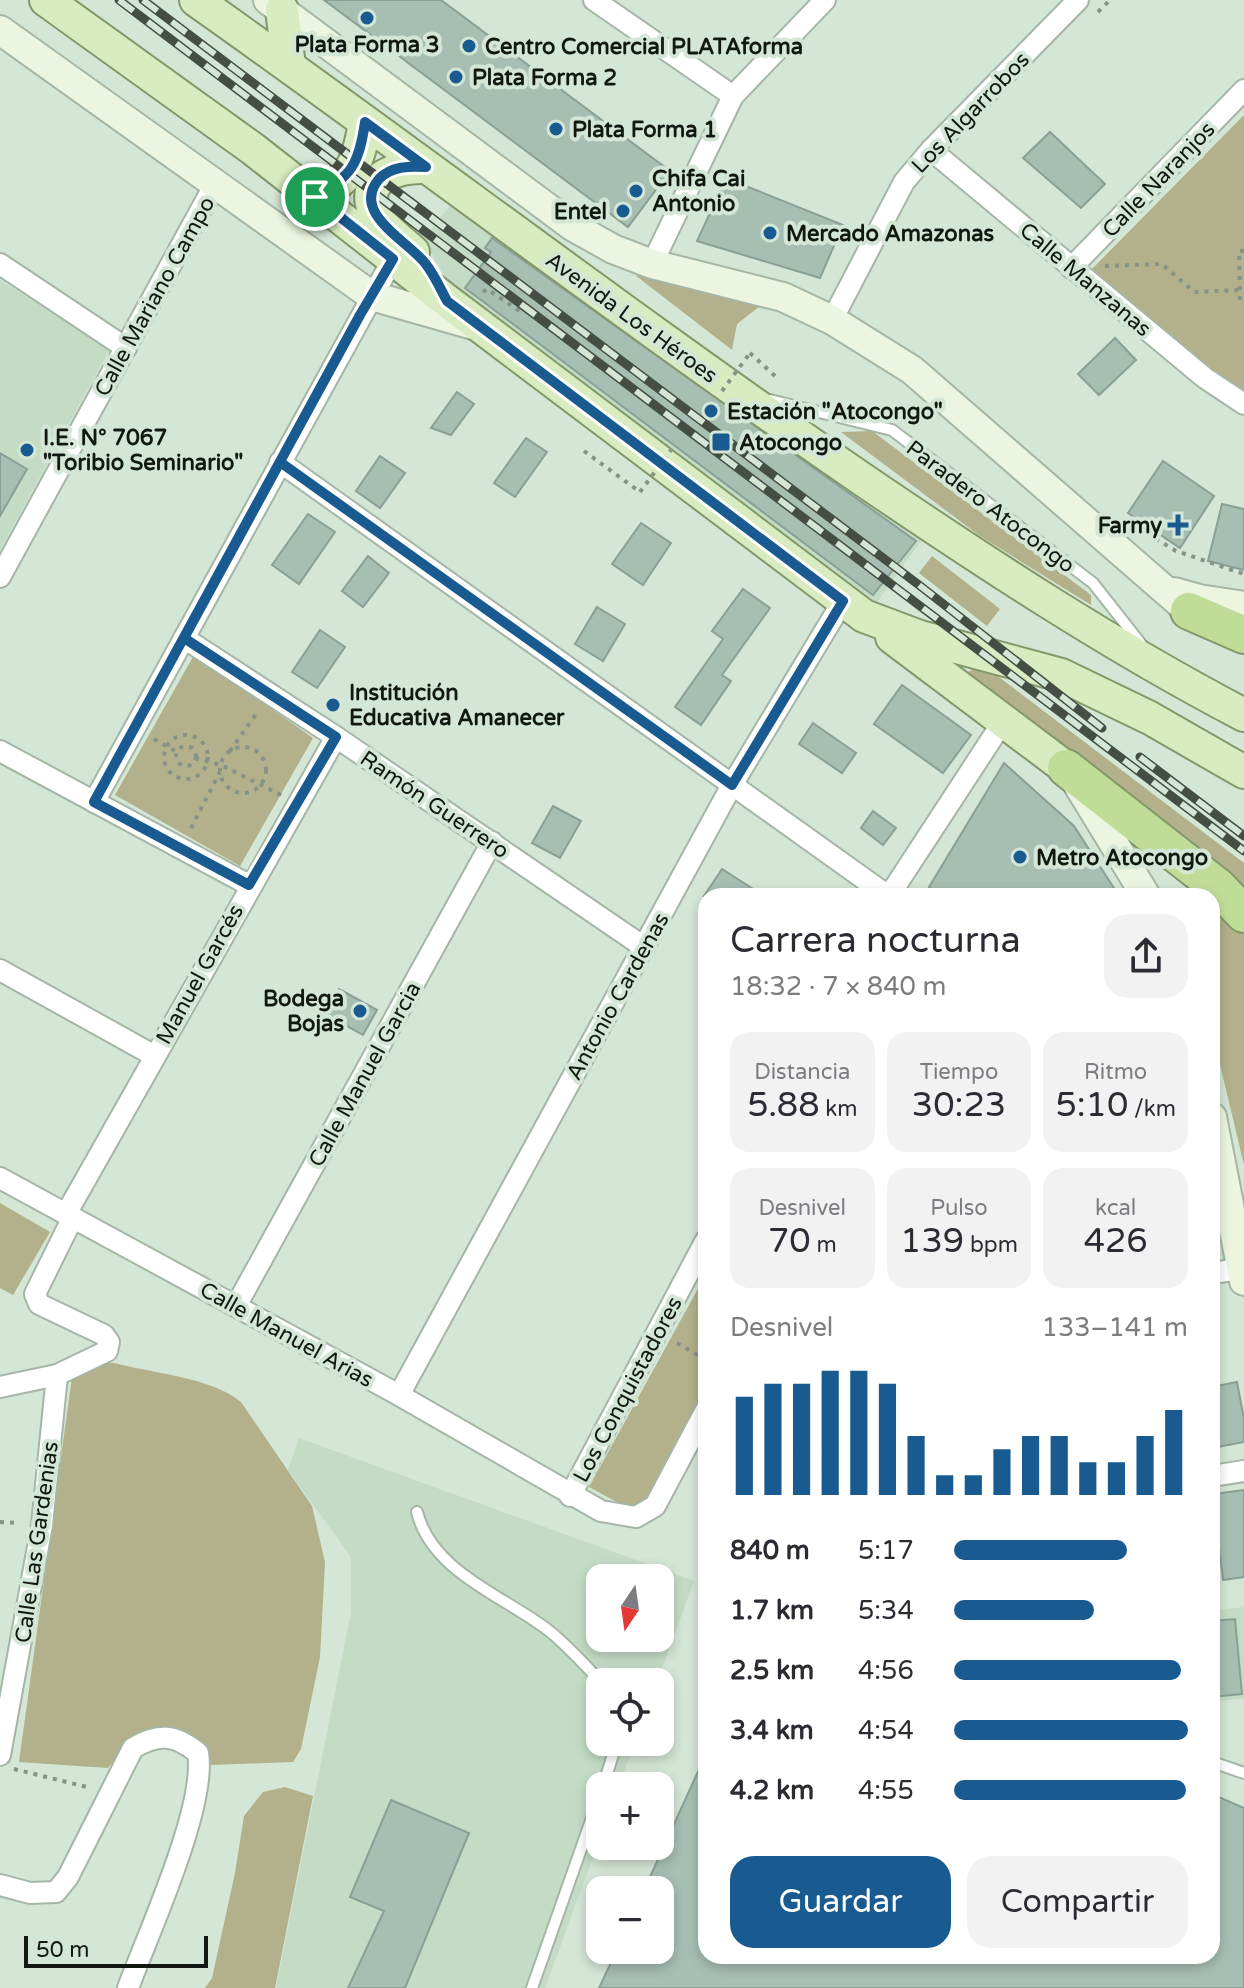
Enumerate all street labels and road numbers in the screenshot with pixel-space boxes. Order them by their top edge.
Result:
street label: Los Algarrobos [906,47,1035,179]
street label: Calle Naranjos [1097,117,1220,243]
street label: Calle Mariano Campo [89,192,221,401]
street label: Calle Manzanas [1014,217,1156,342]
street label: Avenida Los Héroes [540,247,722,389]
street label: Paradero Atocongo [901,435,1080,579]
street label: Ramón Guerrero [355,745,514,864]
street label: Manuel Garcés [151,900,249,1049]
street label: Antonio Cardenas [561,908,675,1085]
street label: Calle Manuel Garcia [303,977,427,1172]
street label: Calle Manuel Arias [195,1277,378,1393]
street label: Los Conquistadores [568,1292,688,1487]
street label: Calle Las Gardenias [10,1440,64,1645]

